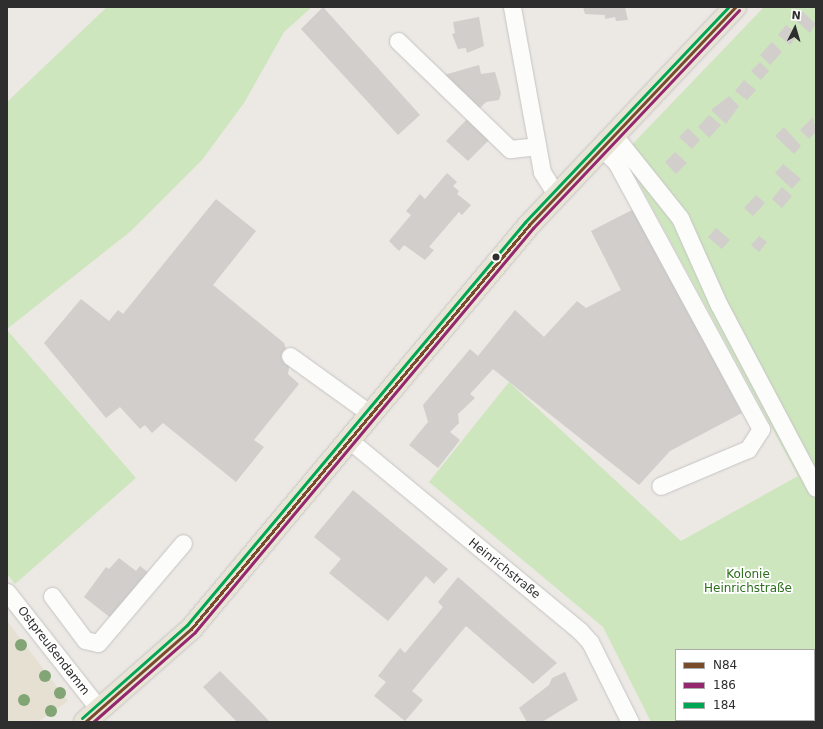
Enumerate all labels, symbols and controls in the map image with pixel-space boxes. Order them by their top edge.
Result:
north arrow [775,8,815,48]
text: N [791,9,801,22]
unlabelled marker [491,252,501,262]
street label: Heinrichstraße [465,536,543,602]
park label: Kolonie Heinrichstraße [704,568,792,596]
street label: Ostpreußendamm [14,604,92,698]
legend [675,649,815,721]
text: N84 [713,658,737,672]
text: 186 [713,678,736,692]
text: 184 [713,698,736,712]

